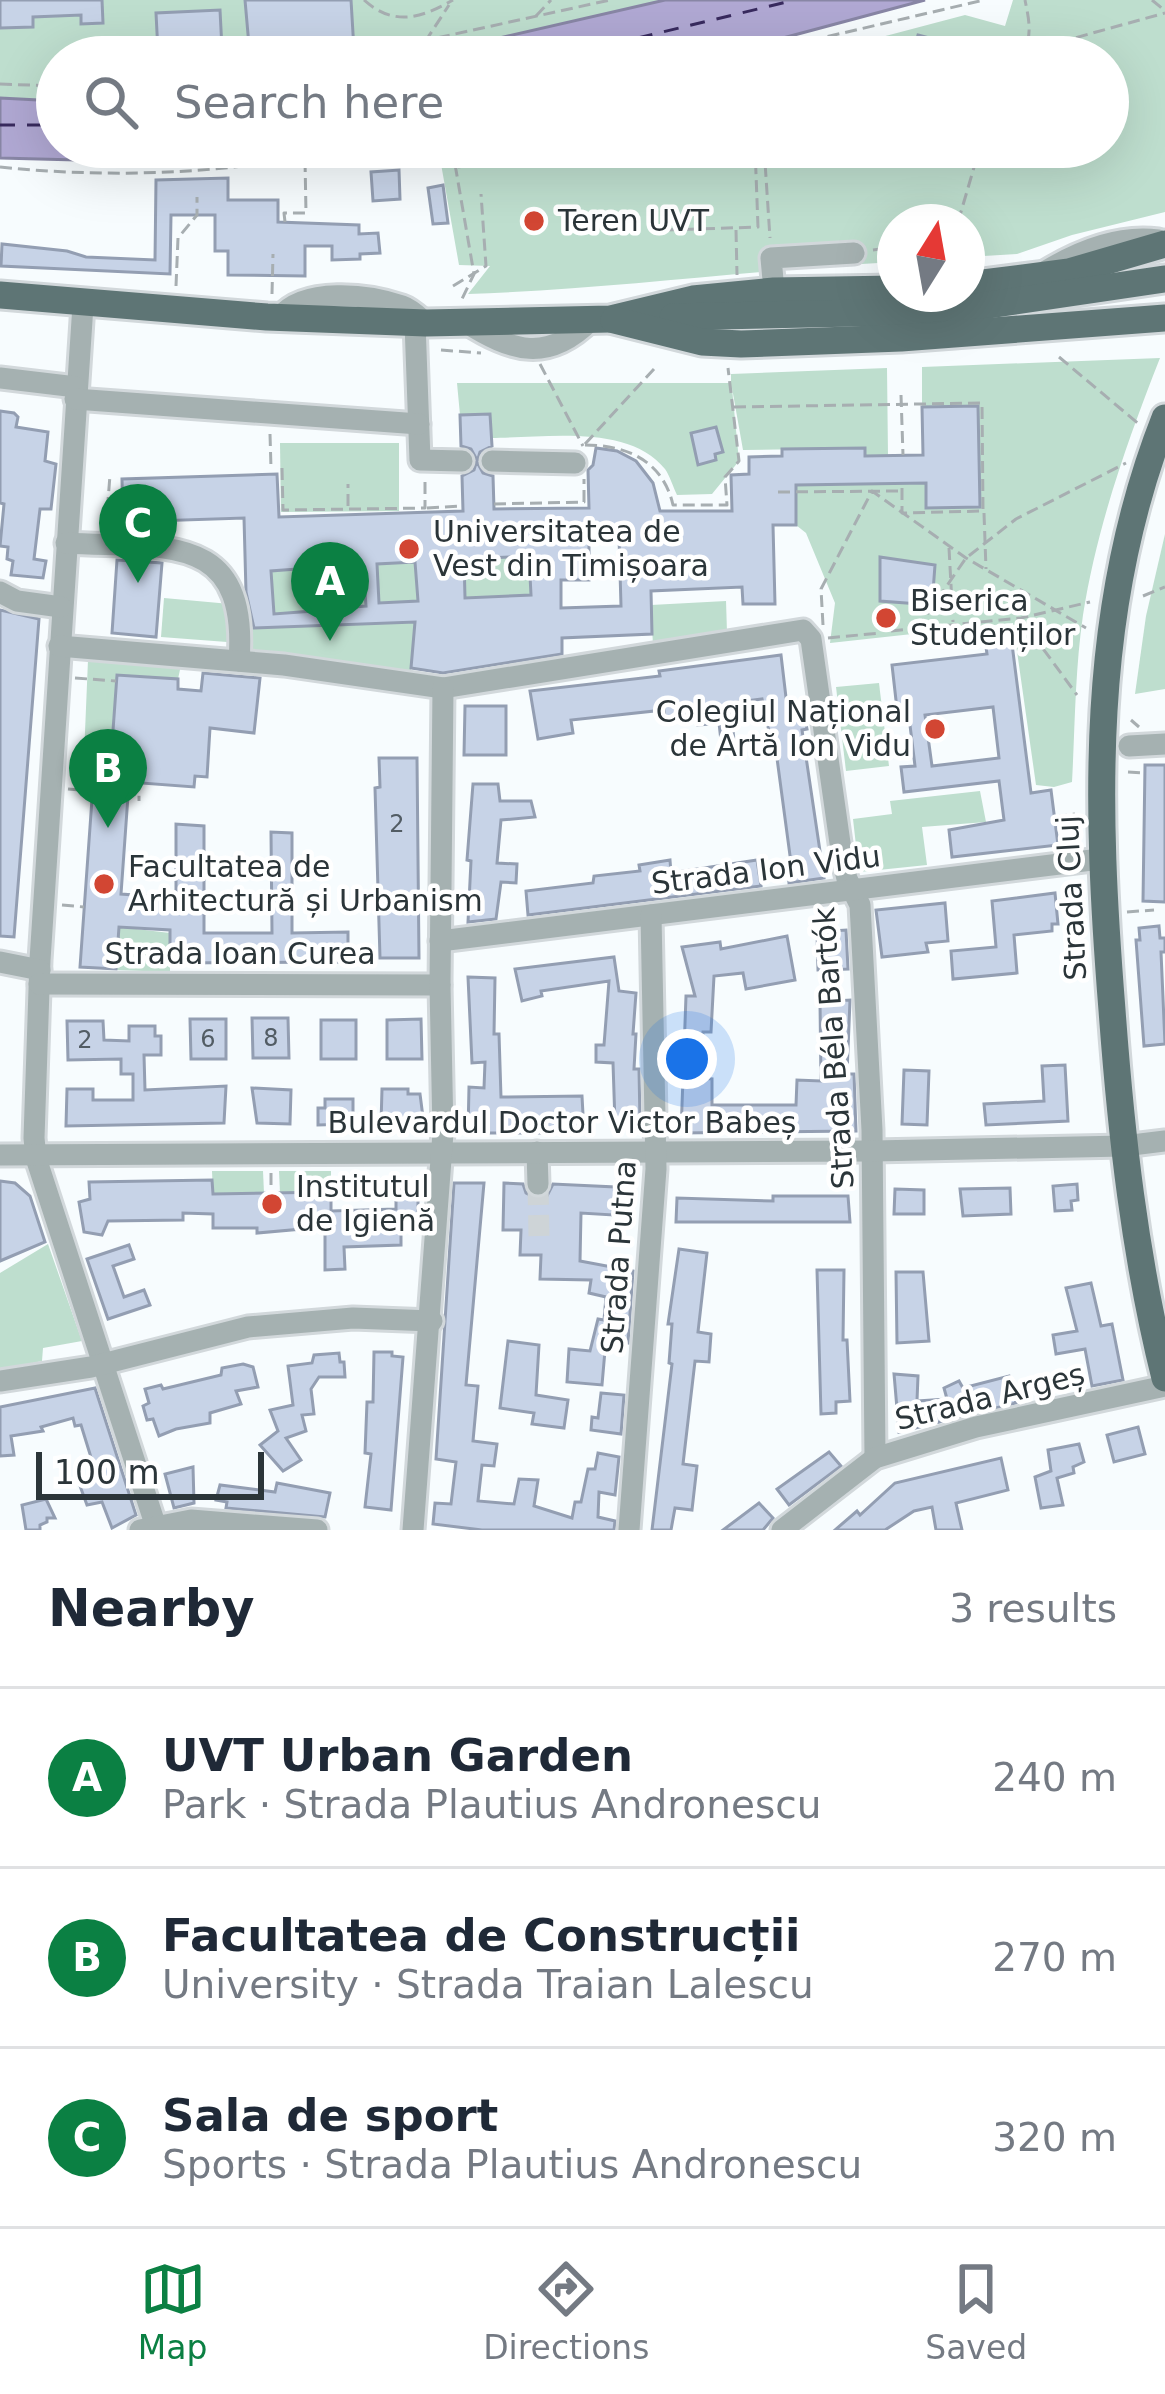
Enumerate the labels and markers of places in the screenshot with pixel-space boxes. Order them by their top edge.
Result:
place label: Teren UVT [557,203,710,238]
marker: Teren UVT [521,208,547,234]
pin: C [99,484,177,583]
place label: Universitatea de Vest din Timișoara [433,514,709,583]
marker: Universitatea de Vest din Timișoara [396,536,422,562]
pin: A [291,542,369,641]
place label: Biserica Studenților [910,583,1076,652]
marker: Biserica Studenților [873,605,899,631]
place label: Colegiul Național de Artă Ion Vidu [656,694,911,763]
marker: Colegiul Național de Artă Ion Vidu [922,716,948,742]
pin: B [69,729,147,828]
place label: Facultatea de Arhitectură și Urbanism [128,849,483,918]
marker: Facultatea de Arhitectură și Urbanism [91,871,117,897]
place label: Institutul de Igienă [296,1169,435,1238]
marker: Institutul de Igienă [259,1191,285,1217]

